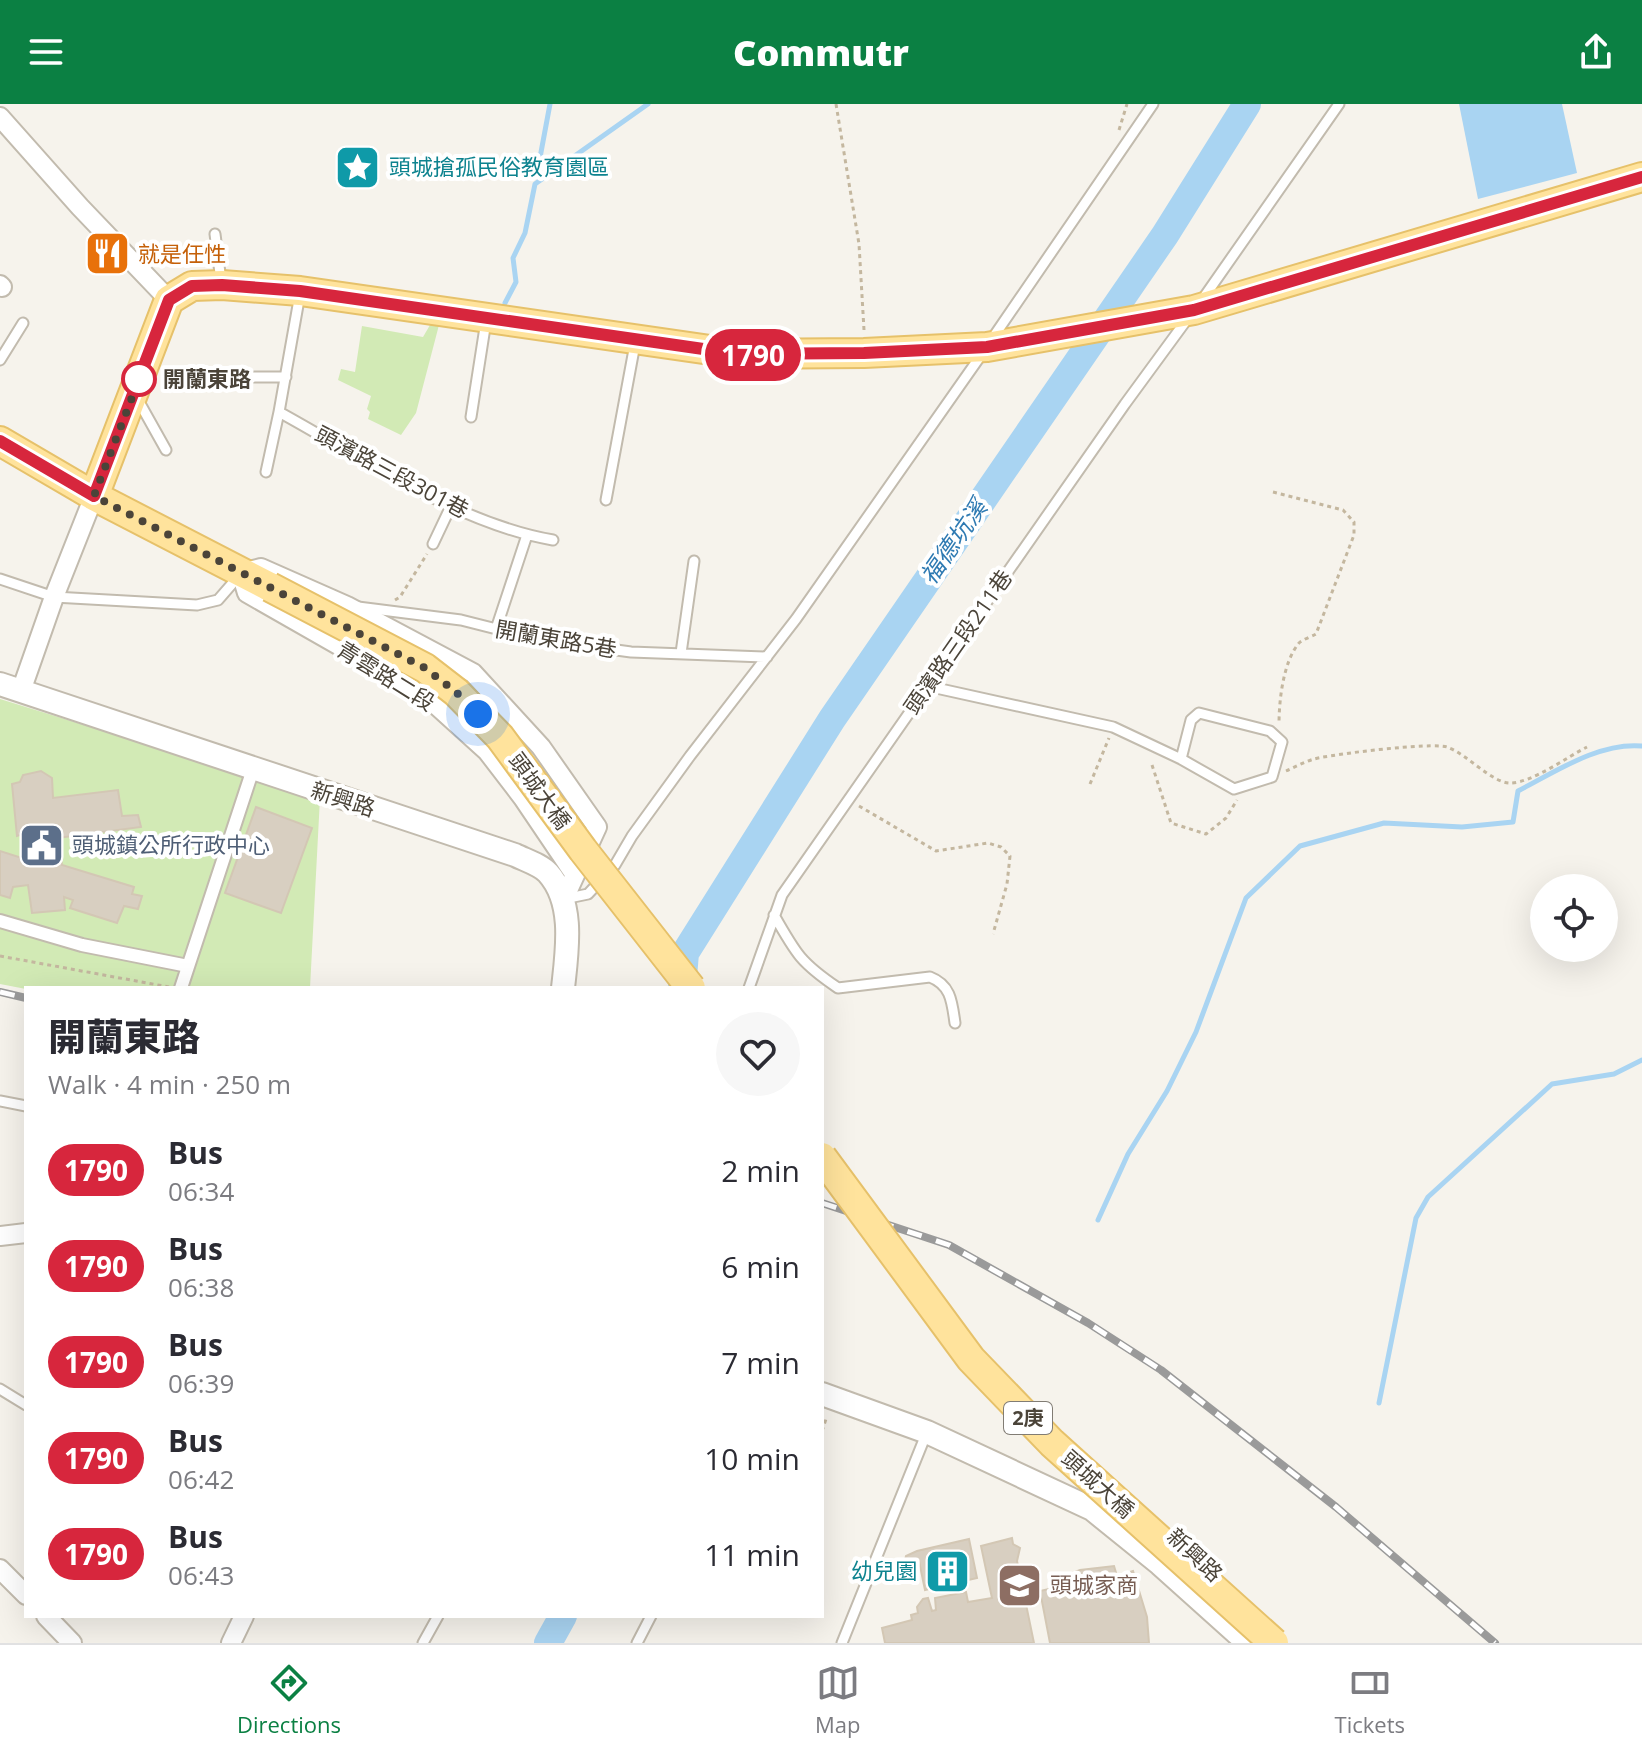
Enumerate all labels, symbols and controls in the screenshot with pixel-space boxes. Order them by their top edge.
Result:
text: Commutr [733,28,909,77]
icon: menu [24,30,68,74]
icon: share [1574,30,1618,74]
place icon: 頭城搶孤民俗教育園區 [334,143,382,191]
place label: 頭城搶孤民俗教育園區 [389,151,609,181]
restaurant icon: 就是任性 [83,230,131,278]
place label: 就是任性 [138,238,226,268]
line badge: 1790 [697,329,809,381]
text: 1790 [721,336,785,374]
marker: 開蘭東路 [122,362,156,396]
place label: 開蘭東路 [163,363,251,393]
street label: 頭濱路三段301巷 [310,418,474,524]
water label: 福德坑溪 [912,490,996,590]
street label: 頭濱路三段211巷 [896,563,1018,720]
street label: 開蘭東路5巷 [493,613,619,663]
street label: 青雲路二段 [332,633,441,717]
your location [458,694,498,734]
street label: 頭城大橋 [503,746,579,835]
street label: 新興路 [307,774,379,823]
public building icon: 頭城鎮公所行政中心 [17,821,65,869]
place label: 頭城鎮公所行政中心 [72,829,270,859]
map controls [1530,874,1618,962]
button: locate [1530,874,1618,962]
text: 開蘭東路 [48,1010,200,1062]
button: heart [716,1012,800,1096]
text: Walk · 4 min · 250 m [48,1066,291,1102]
text: Bus [168,1132,223,1173]
text: 2 min [721,1150,800,1191]
text: 1790 [64,1151,128,1189]
text: 06:34 [168,1173,234,1209]
text: Bus [168,1228,223,1269]
text: 6 min [721,1246,800,1287]
text: 1790 [64,1247,128,1285]
text: 06:38 [168,1269,234,1305]
text: Bus [168,1324,223,1365]
text: 7 min [721,1342,800,1383]
text: 1790 [64,1343,128,1381]
text: 06:39 [168,1365,234,1401]
road number: 2庚 [1004,1402,1052,1434]
text: Bus [168,1420,223,1461]
text: 10 min [704,1438,800,1479]
text: 1790 [64,1439,128,1477]
street label: 頭城大橋 [1056,1443,1141,1524]
text: 06:42 [168,1461,234,1497]
text: Bus [168,1516,223,1557]
street label: 新興路 [1161,1521,1230,1588]
text: 11 min [704,1534,800,1575]
text: 1790 [64,1535,128,1573]
building icon: 幼兒園 [924,1547,972,1595]
place label: 幼兒園 [851,1555,917,1585]
text: 06:43 [168,1557,234,1593]
school or university icon: 頭城家商 [995,1561,1043,1609]
place label: 頭城家商 [1050,1569,1138,1599]
tab: Directions [237,1661,341,1739]
tab: Map [815,1661,861,1739]
tab: Tickets [1335,1661,1405,1739]

